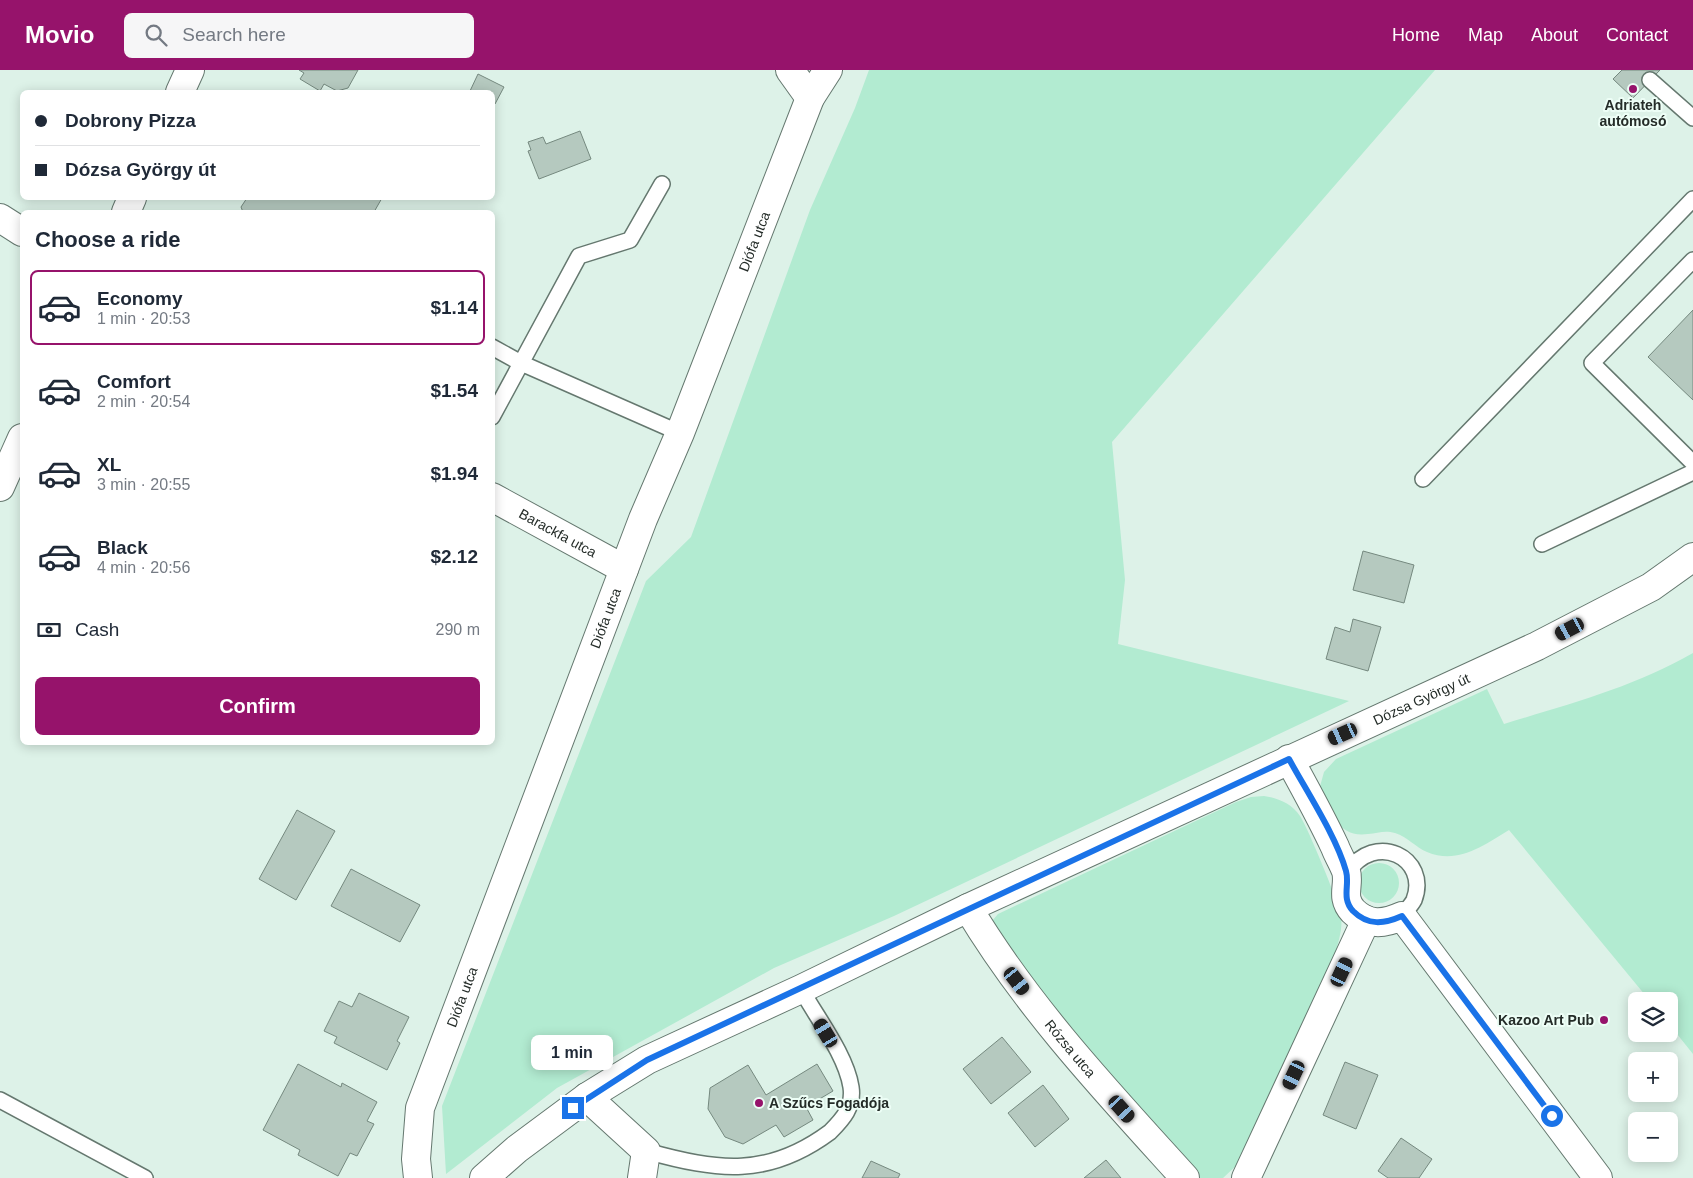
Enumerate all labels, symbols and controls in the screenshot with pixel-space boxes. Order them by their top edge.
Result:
search box [124,13,474,58]
text: Movio [25,21,94,48]
icon: search [142,21,170,49]
text: Search here [182,24,286,45]
text: Home [1392,25,1440,45]
text: Map [1468,25,1503,45]
text: About [1531,25,1578,45]
text: Contact [1606,25,1668,45]
marker: Adriateh autómosó [1627,83,1639,95]
place label: Adriateh autómosó [1600,97,1666,129]
text: Dobrony Pizza [65,110,196,131]
text: Dózsa György út [65,159,216,180]
street label: Diófa utca [735,209,773,274]
text: Choose a ride [35,227,180,252]
icon: car [37,285,82,330]
text: Economy [97,288,183,309]
text: $1.14 [430,297,478,318]
text: 1 min · 20:53 [97,310,190,327]
icon: car [37,368,82,413]
text: Comfort [97,371,171,392]
text: $1.54 [430,380,478,401]
text: 2 min · 20:54 [97,393,190,410]
icon: car [37,451,82,496]
text: XL [97,454,121,475]
text: $1.94 [430,463,478,484]
text: 3 min · 20:55 [97,476,190,493]
street label: Barackfa utca [516,505,599,561]
icon: car [37,534,82,579]
text: Black [97,537,148,558]
text: $2.12 [430,546,478,567]
text: 4 min · 20:56 [97,559,190,576]
street label: Diófa utca [587,586,624,651]
car [1553,615,1586,643]
icon: cash [35,616,63,644]
text: Cash [75,619,119,640]
text: 290 m [436,621,480,638]
street label: Dózsa György út [1371,670,1472,728]
button: Confirm [35,677,480,735]
car [1326,721,1359,747]
car [1328,955,1355,989]
street label: Diófa utca [443,964,481,1029]
car [1001,965,1032,997]
map controls [1628,992,1678,1162]
button: layers [1628,992,1678,1042]
place label: Kazoo Art Pub [1498,1012,1594,1028]
marker: Kazoo Art Pub [1598,1014,1610,1026]
car [811,1016,840,1050]
street label: Rózsa utca [1042,1017,1099,1081]
callout: 1 min [532,1036,614,1070]
text: 1 min [551,1044,593,1061]
button: + [1628,1052,1678,1102]
car [1280,1058,1307,1092]
car [1106,1093,1137,1125]
place label: A Szűcs Fogadója [769,1095,889,1111]
route end [562,1097,584,1119]
marker: A Szűcs Fogadója [753,1097,765,1109]
route start [1541,1105,1563,1127]
button: − [1628,1112,1678,1162]

